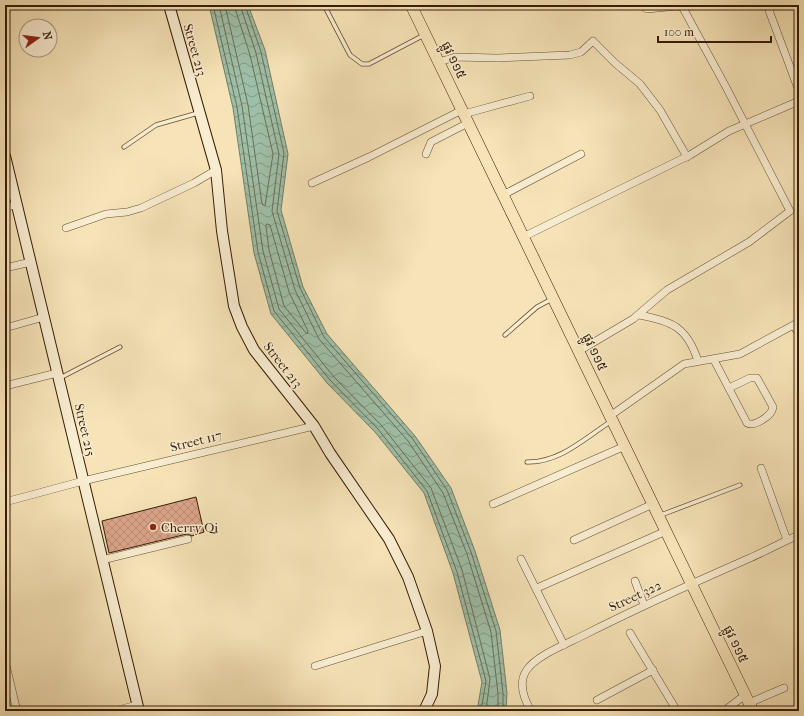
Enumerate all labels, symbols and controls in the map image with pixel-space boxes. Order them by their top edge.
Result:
north arrow [18,18,58,58]
scale bar [658,18,771,44]
street label: Street 213 [180,22,210,78]
text: 100 m [664,25,694,39]
text: N [40,30,55,42]
street label: ផ្លូវ ១១៥ [435,39,470,83]
street label: ផ្លូវ ១១៥ [576,331,611,375]
street label: Street 213 [261,339,305,391]
street label: Street 215 [72,402,98,458]
street label: Street 117 [169,427,223,455]
place label: Cherry Qi [161,520,218,535]
marker: Cherry Qi [148,522,158,532]
street label: Street 322 [607,577,664,615]
street label: ផ្លូវ ១១៥ [717,623,752,667]

